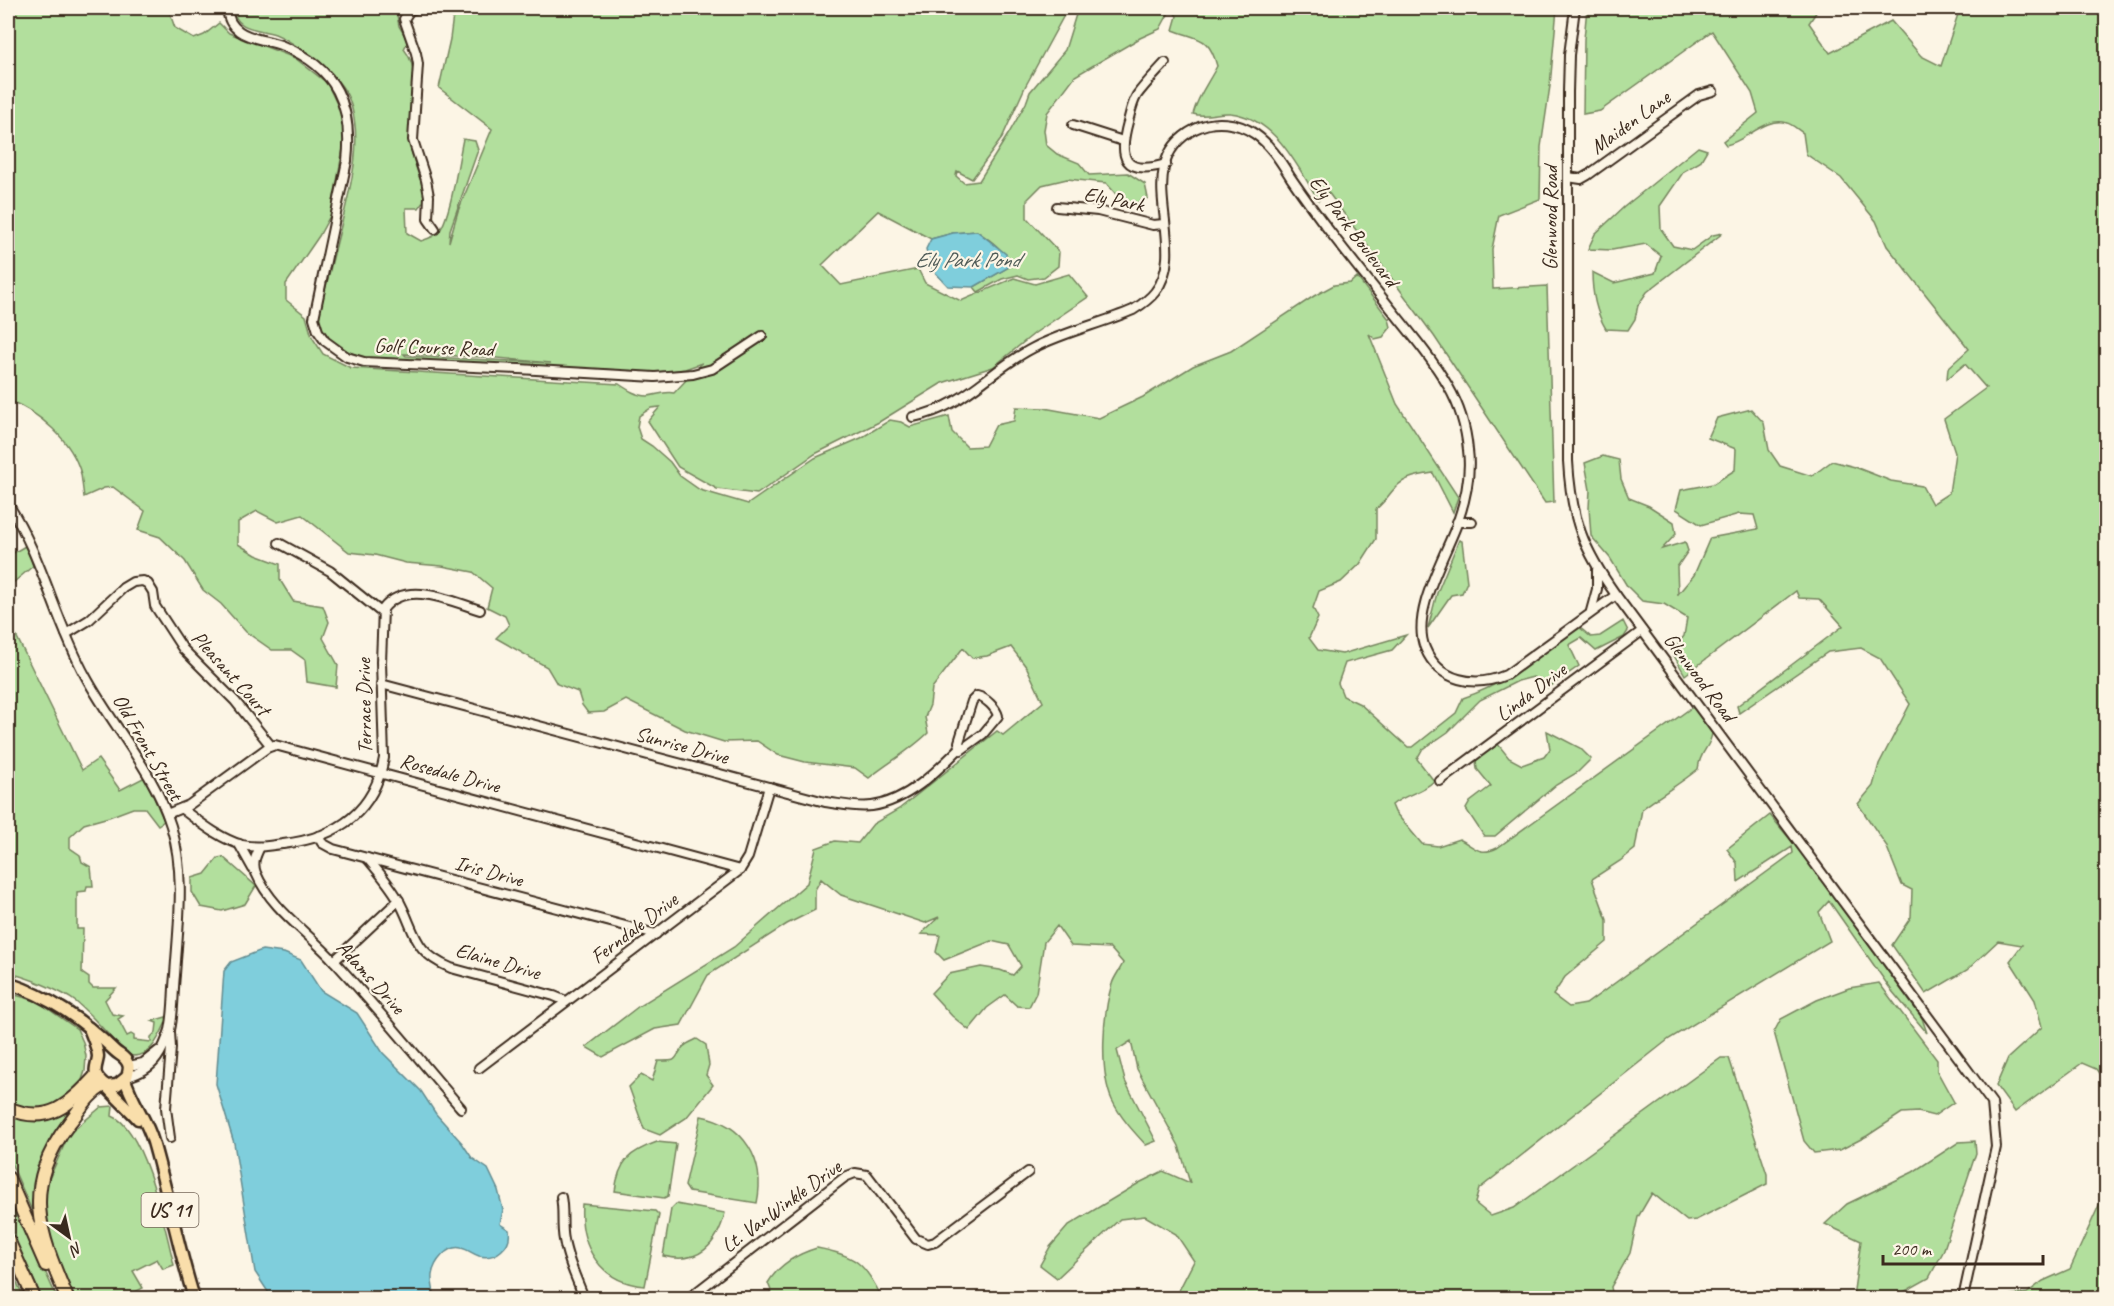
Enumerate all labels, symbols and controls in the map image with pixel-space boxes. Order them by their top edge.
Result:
street label: Maiden Lane [1585,84,1676,160]
street label: Glenwood Road [1537,162,1563,270]
street label: Ely Park Boulevard [1304,170,1407,295]
street label: Ely Park [1082,180,1148,218]
water label: Ely Park Pond [915,246,1026,274]
street label: Golf Course Road [374,332,498,362]
street label: Pleasant Court [186,625,278,723]
street label: Glenwood Road [1658,627,1744,730]
street label: Linda Drive [1491,656,1573,727]
street label: Terrace Drive [350,657,378,754]
street label: Old Front Street [107,689,190,807]
street label: Sunrise Drive [633,720,733,770]
street label: Rosedale Drive [397,747,504,799]
street label: Iris Drive [452,849,527,893]
street label: Ferndale Drive [585,886,684,969]
street label: Adams Drive [331,935,412,1020]
street label: Elaine Drive [453,937,544,986]
street label: Lt. VanWinkle Drive [716,1153,847,1258]
road number: US 11 [142,1193,198,1227]
north arrow [39,1207,99,1267]
scale bar [1883,1228,2044,1266]
text: N [64,1238,86,1262]
text: 200 m [1892,1238,1933,1260]

